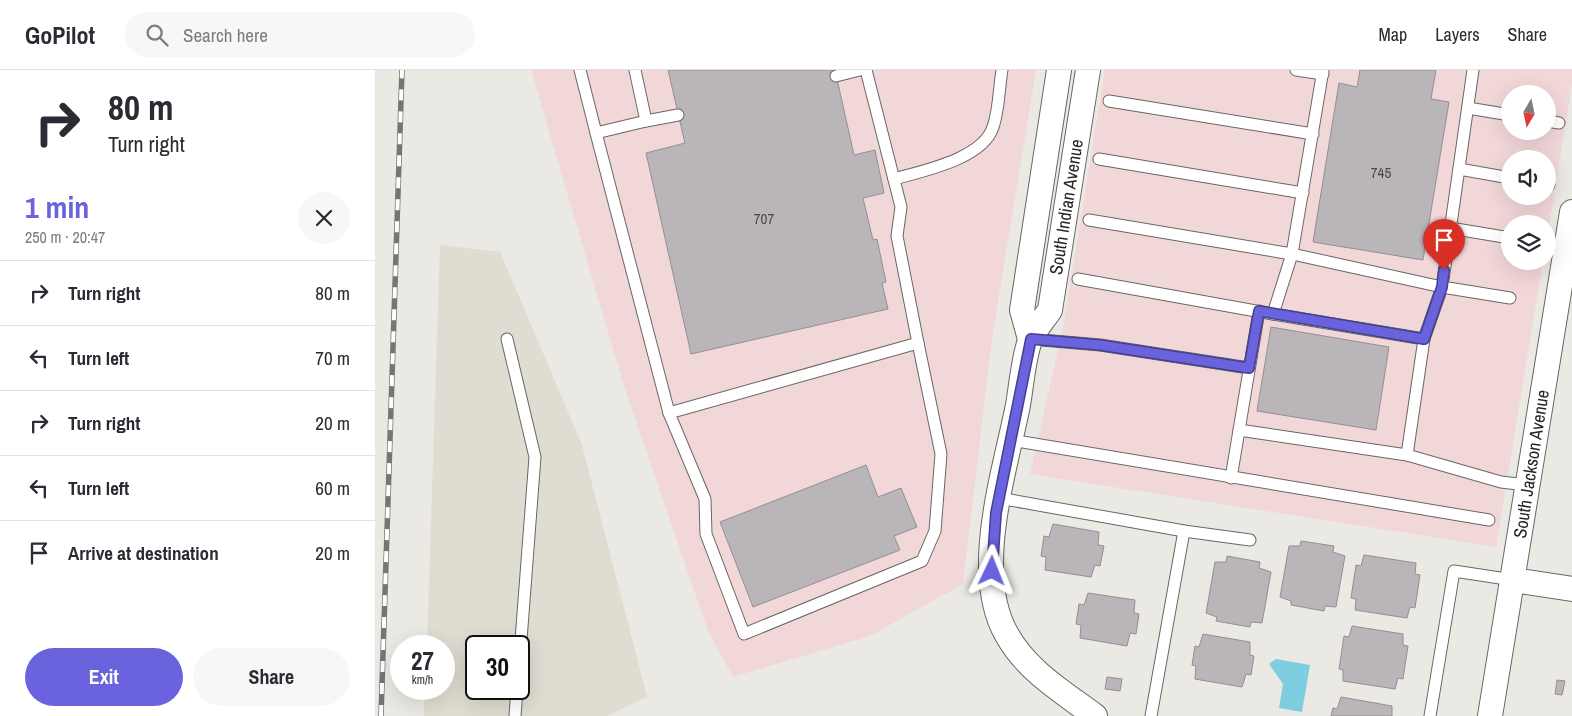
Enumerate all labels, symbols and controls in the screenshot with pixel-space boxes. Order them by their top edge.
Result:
search box [125,12,475,57]
text: GoPilot [25,19,95,51]
icon: search [143,21,171,49]
text: Search here [183,22,268,48]
text: Map [1379,22,1407,47]
text: Layers [1435,22,1480,47]
text: Share [1508,22,1547,47]
text: 80 m [108,84,173,131]
north arrow [1501,85,1556,140]
map controls [1501,85,1556,270]
icon: right [25,90,90,155]
text: Turn right [108,129,185,159]
street label: South Indian Avenue [1043,137,1089,277]
button: sound [1501,150,1556,205]
house number: 745 [1371,162,1391,183]
text: 1 min [25,187,89,227]
button: close [298,192,350,244]
house number: 707 [754,208,774,229]
button: layers [1501,215,1556,270]
pin [1423,219,1465,270]
text: 250 m · 20:47 [25,226,105,248]
icon: arrive [1430,226,1458,254]
icon: right [25,279,53,307]
text: Turn right [68,280,140,306]
text: 80 m [315,280,350,306]
icon: left [25,344,53,372]
text: Turn left [68,345,129,371]
text: 70 m [315,345,350,371]
street label: South Jackson Avenue [1507,388,1555,540]
icon: right [25,409,53,437]
text: Turn right [68,410,140,436]
text: 20 m [315,410,350,436]
icon: left [25,474,53,502]
text: Turn left [68,475,129,501]
text: 60 m [315,475,350,501]
icon: arrive [25,539,53,567]
text: Arrive at destination [68,540,219,566]
text: 20 m [315,540,350,566]
position arrow [965,544,1017,596]
speed limit sign: 30 [465,635,530,700]
text: 27 [411,644,434,678]
button: Exit [25,648,183,706]
button: Share [193,648,350,706]
text: km/h [412,672,433,688]

